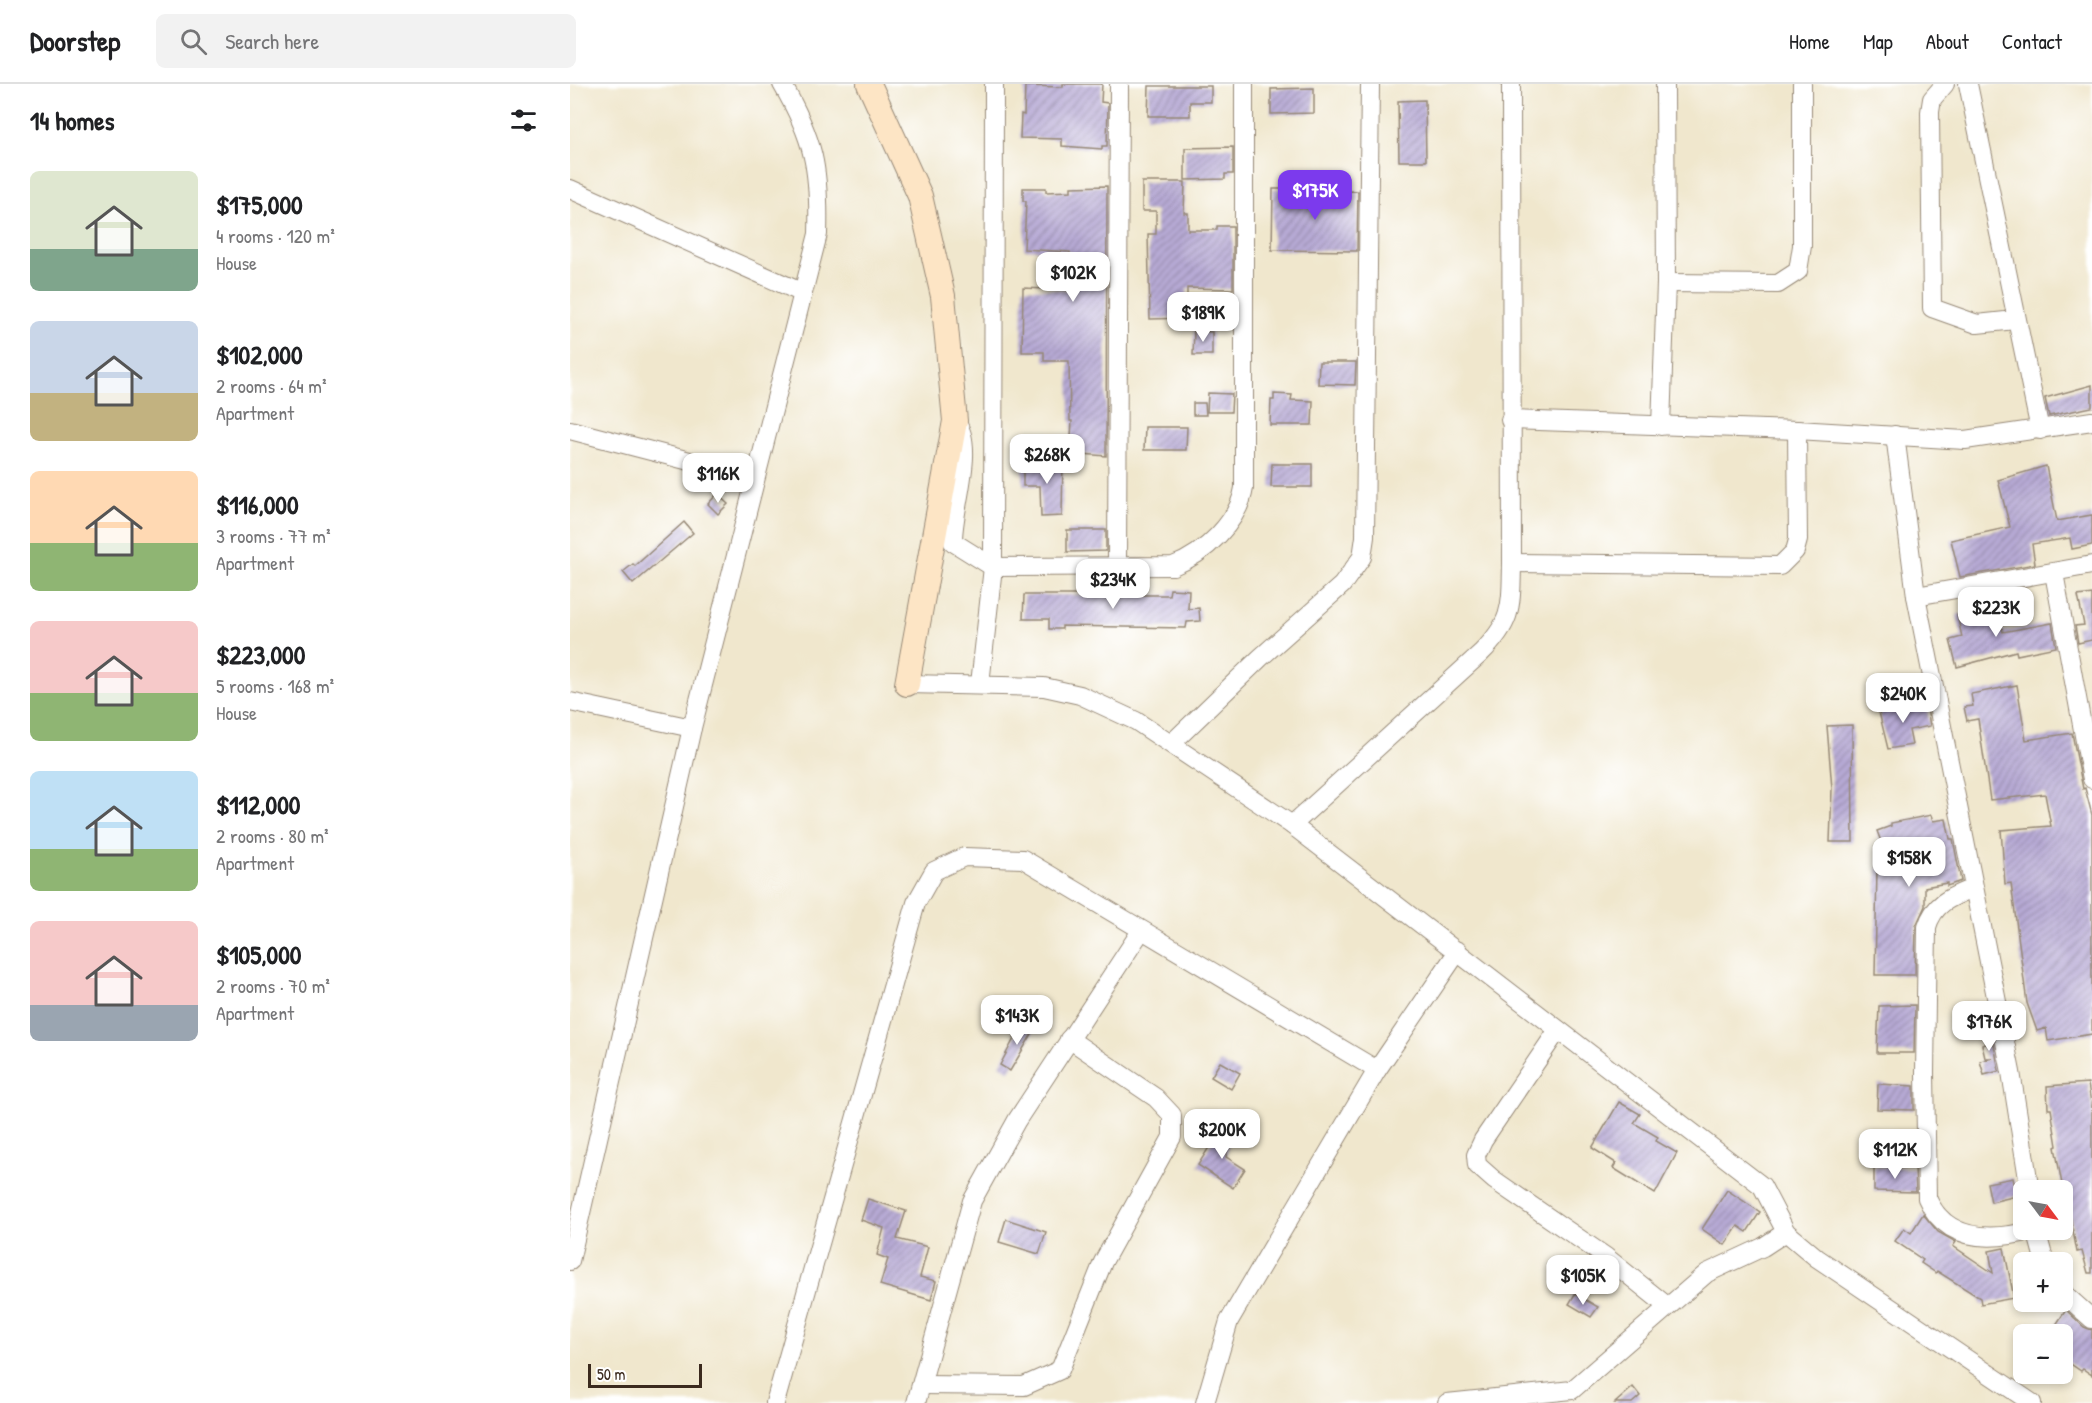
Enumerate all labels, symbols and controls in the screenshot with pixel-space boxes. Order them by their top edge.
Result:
search box [156,14,576,68]
text: Doorstep [30,22,120,60]
icon: search [177,25,210,58]
text: Search here [225,26,319,56]
text: Home [1789,27,1830,56]
text: Map [1863,27,1893,56]
text: About [1926,27,1969,56]
text: Contact [2002,27,2062,56]
text: 14 homes [30,103,115,138]
icon: filters [507,104,540,137]
pin: $175K [1273,170,1357,221]
text: $175K [1292,176,1338,203]
text: $175,000 [216,187,303,222]
icon: home [78,195,150,267]
text: 4 rooms · 120 m² [216,222,335,249]
text: House [216,249,257,276]
pin: $102K [1031,252,1115,303]
text: $102K [1050,258,1096,285]
pin: $189K [1161,292,1245,343]
text: $189K [1181,298,1225,325]
text: $102,000 [216,337,303,372]
icon: home [78,345,150,417]
text: 2 rooms · 64 m² [216,372,327,399]
text: Apartment [216,399,294,426]
pin: $268K [1005,434,1089,485]
text: $268K [1024,440,1070,467]
pin: $116K [676,453,760,504]
text: $116K [696,459,740,486]
text: $116,000 [216,487,299,522]
icon: home [78,495,150,567]
text: 3 rooms · 77 m² [216,522,330,549]
text: Apartment [216,549,294,576]
pin: $234K [1071,559,1155,610]
text: $234K [1090,565,1136,592]
pin: $223K [1954,587,2038,638]
text: $223K [1972,593,2020,620]
text: $223,000 [216,637,305,672]
icon: home [78,645,150,717]
text: 5 rooms · 168 m² [216,672,334,699]
pin: $240K [1861,673,1945,724]
text: $240K [1880,679,1926,706]
text: House [216,699,257,726]
text: $112,000 [216,787,300,822]
icon: home [78,795,150,867]
text: 2 rooms · 80 m² [216,822,329,849]
pin: $158K [1867,837,1951,888]
text: $158K [1887,843,1931,870]
text: Apartment [216,849,294,876]
text: $105,000 [216,937,301,972]
icon: home [78,945,150,1017]
text: 2 rooms · 70 m² [216,972,330,999]
pin: $143K [975,995,1059,1046]
text: Apartment [216,999,294,1026]
text: $143K [995,1001,1039,1028]
pin: $176K [1947,1001,2031,1052]
text: $176K [1966,1007,2012,1034]
pin: $200K [1180,1109,1264,1160]
text: $200K [1198,1115,1246,1142]
pin: $112K [1853,1129,1937,1180]
text: $112K [1873,1135,1917,1162]
north arrow [2013,1180,2073,1240]
map controls [2013,1180,2073,1384]
button: + [2013,1252,2073,1312]
pin: $105K [1541,1255,1625,1306]
text: $105K [1560,1261,1606,1288]
button: − [2013,1324,2073,1384]
scale bar [588,1361,702,1388]
text: 50 m [597,1363,626,1385]

